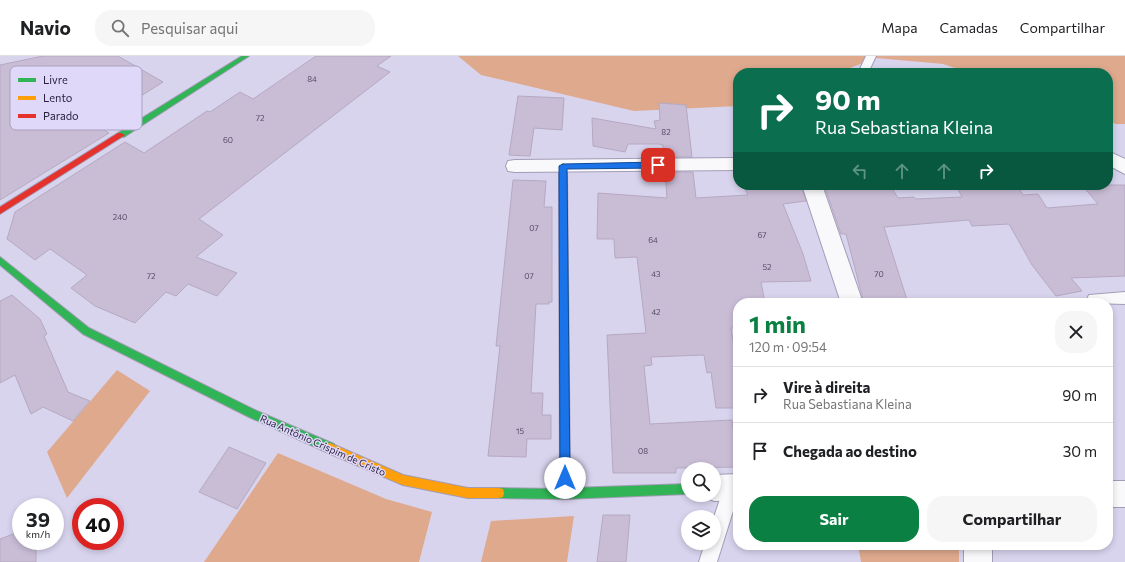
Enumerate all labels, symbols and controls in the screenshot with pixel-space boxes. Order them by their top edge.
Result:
search box [95,10,375,46]
text: Navio [20,16,71,39]
icon: search [109,17,131,39]
text: Pesquisar aqui [141,19,238,37]
text: Mapa [881,19,918,36]
text: Camadas [940,19,998,36]
text: Compartilhar [1020,19,1105,36]
legend [10,66,142,130]
text: Livre [43,73,68,86]
house number: 84 [307,74,317,84]
text: 90 m [815,82,881,116]
icon: right [749,84,801,136]
text: Lento [43,91,73,104]
text: Parado [43,109,79,122]
house number: 72 [256,113,265,123]
text: Rua Sebastiana Kleina [815,116,993,138]
house number: 82 [661,127,671,137]
house number: 60 [223,135,233,145]
pin [641,148,675,182]
icon: arrive [647,154,669,176]
icon: left [849,160,871,182]
icon: ahead [891,160,913,182]
icon: ahead [933,160,955,182]
icon: right [975,160,997,182]
house number: 240 [113,212,127,222]
house number: 07 [529,223,539,233]
house number: 67 [757,230,767,240]
house number: 64 [648,235,658,245]
house number: 52 [762,262,772,272]
house number: 43 [651,269,661,279]
house number: 70 [874,269,884,279]
house number: 72 [147,271,156,281]
house number: 07 [524,271,534,281]
house number: 42 [651,307,661,317]
text: 1 min [749,309,806,338]
button: close [1055,311,1097,353]
text: 120 m · 09:54 [749,339,827,355]
text: Vire à direita [783,378,871,396]
icon: right [749,384,771,406]
text: 90 m [1062,386,1097,404]
text: Rua Sebastiana Kleina [783,396,912,412]
street label: Rua Antônio Crispim de Cristo [258,412,388,478]
house number: 15 [516,426,524,436]
icon: arrive [749,440,771,462]
text: Chegada ao destino [783,442,917,460]
text: 30 m [1063,442,1097,460]
house number: 08 [638,446,648,456]
position arrow [544,457,586,499]
map controls [681,462,721,550]
button: search [681,462,721,502]
button: Sair [749,496,919,542]
button: Compartilhar [927,496,1097,542]
speed limit sign: 40 [72,498,124,550]
text: 39 [26,507,50,531]
button: layers [681,510,721,550]
text: km/h [26,528,50,540]

